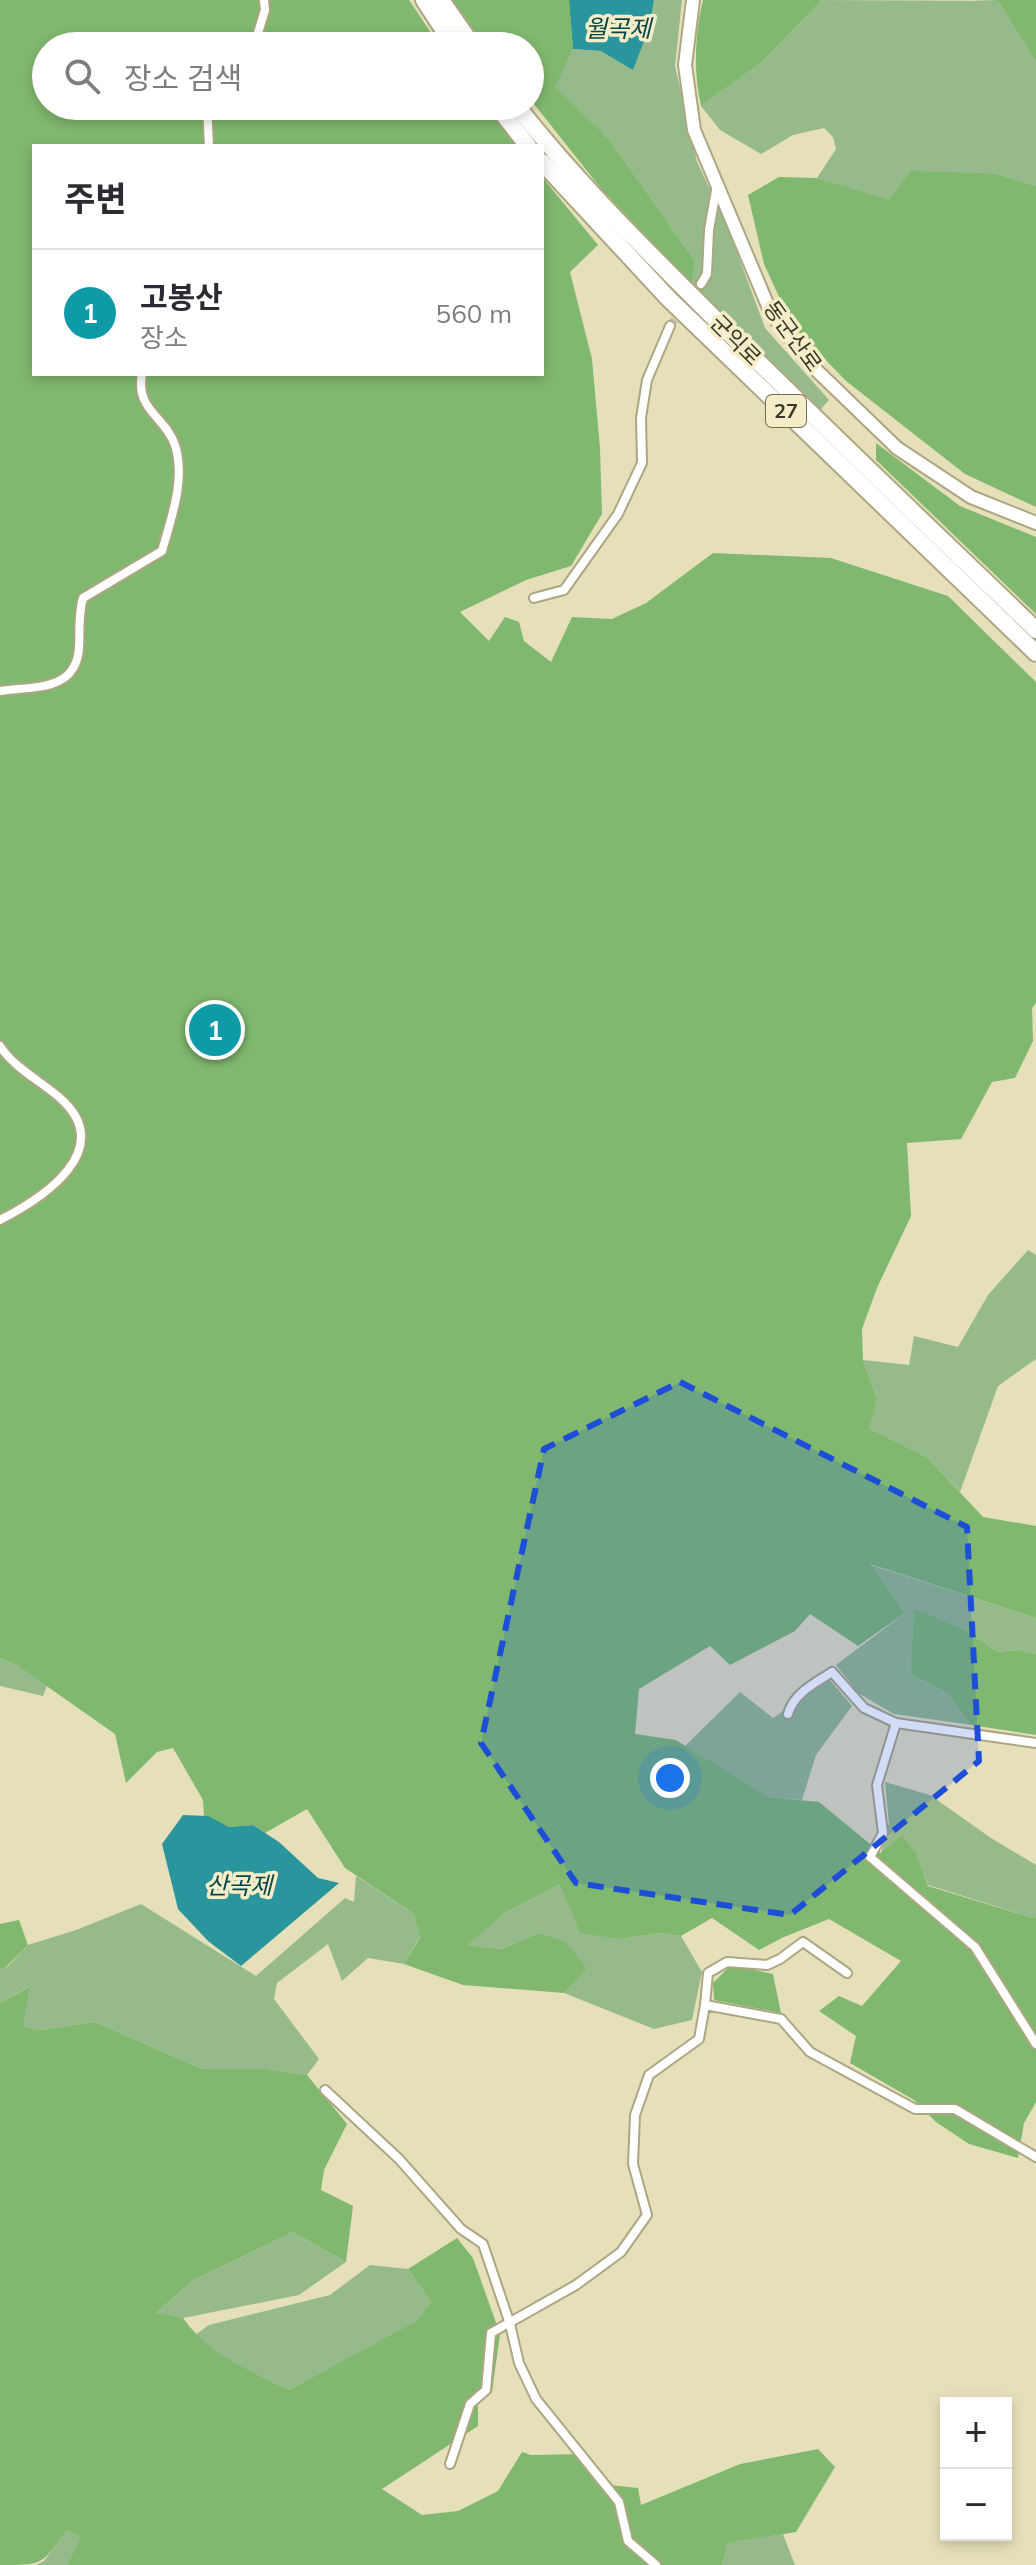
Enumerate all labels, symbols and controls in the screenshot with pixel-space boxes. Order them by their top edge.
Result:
water label: 월곡제 [585,13,654,43]
search box [32,32,544,120]
icon: search [60,54,104,98]
text: 장소 검색 [124,59,242,97]
text: 주변 [64,177,127,220]
text: 고봉산 [140,278,223,316]
street label: 동군산로 [758,295,828,377]
text: 1 [82,297,98,330]
text: 560 m [436,297,512,330]
street label: 군익로 [705,309,767,371]
text: 장소 [140,321,188,354]
road number: 27 [766,395,806,427]
pin: 1 [189,1000,241,1060]
your location [650,1758,690,1798]
water label: 산곡제 [206,1870,275,1900]
map controls [940,2397,1012,2541]
button: + [940,2397,1012,2469]
button: − [940,2469,1012,2541]

